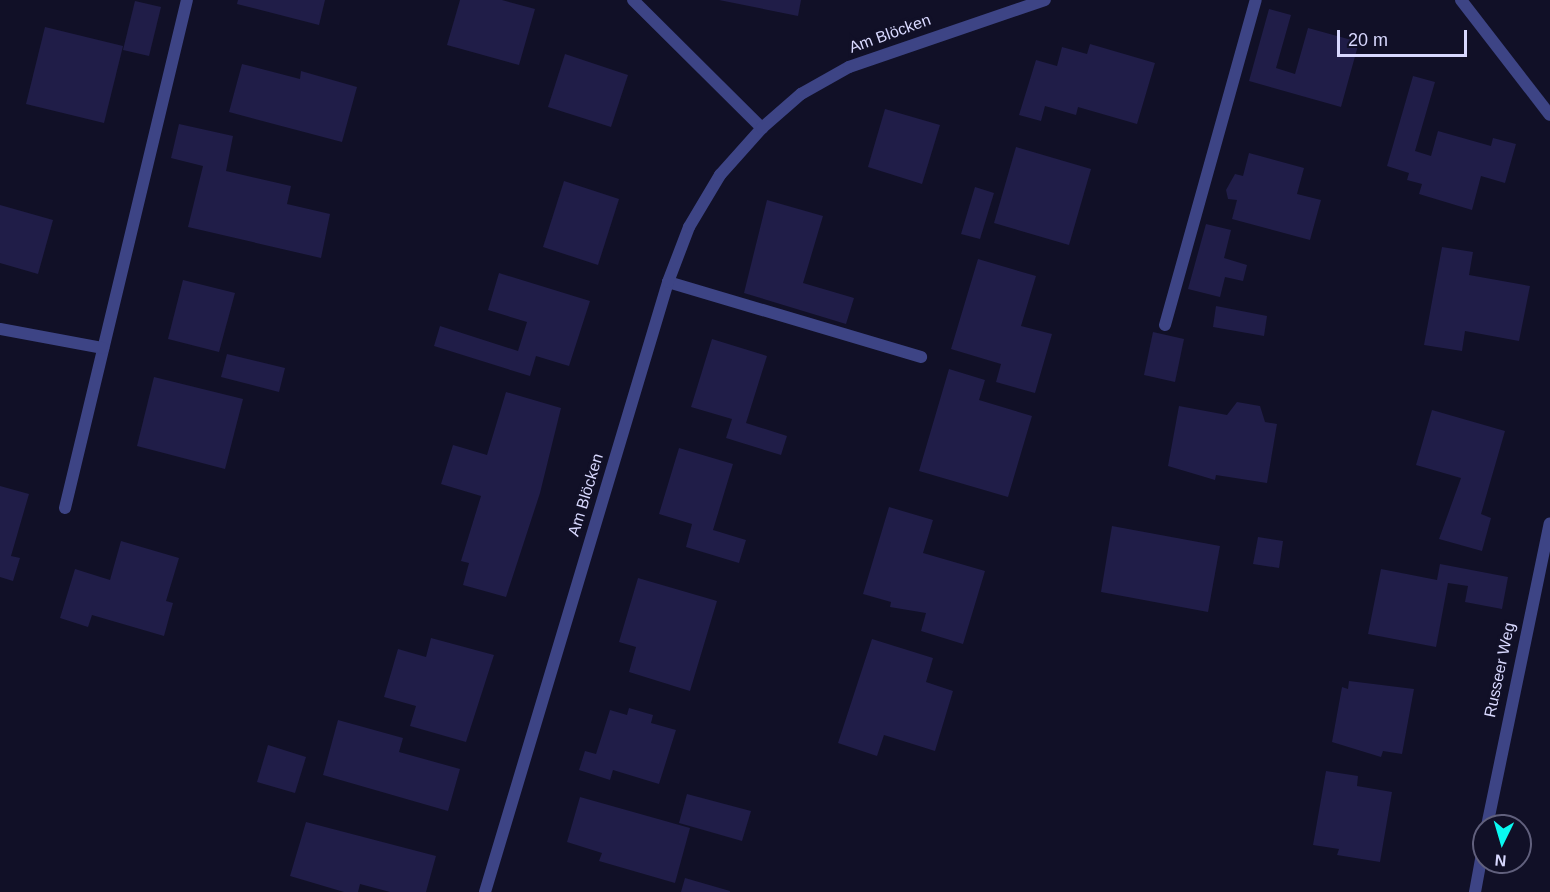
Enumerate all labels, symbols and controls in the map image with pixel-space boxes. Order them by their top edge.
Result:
street label: Am Blöcken [847,10,933,58]
scale bar [1340,18,1470,56]
text: 20 m [1348,30,1388,50]
street label: Am Blöcken [564,451,608,539]
street label: Russeer Weg [1481,621,1519,719]
north arrow [1472,814,1532,874]
text: N [1494,851,1507,869]

